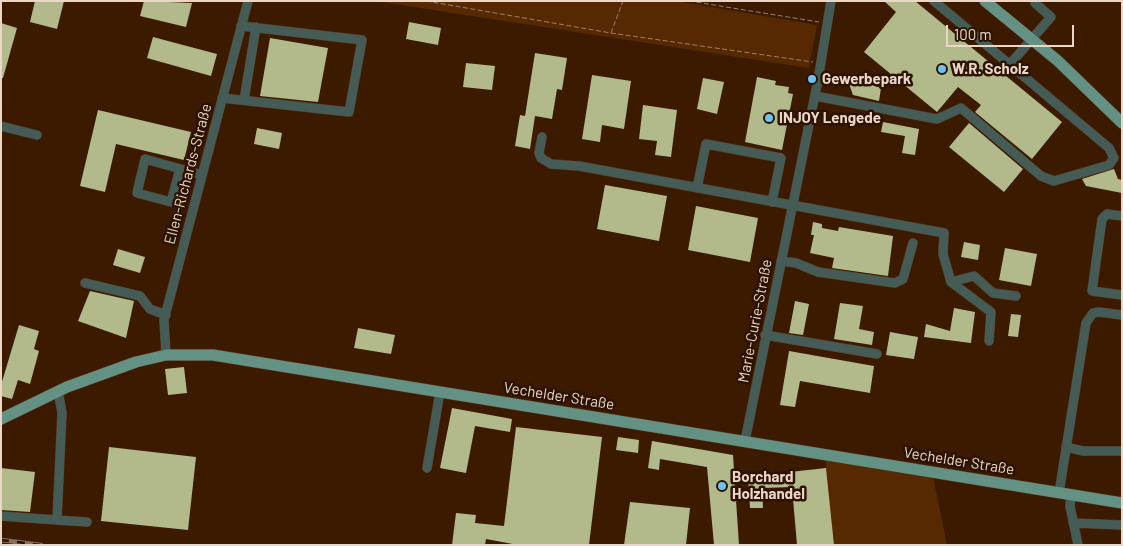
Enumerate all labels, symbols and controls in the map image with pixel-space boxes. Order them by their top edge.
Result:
scale bar [948,15,1076,47]
text: 100 m [954,25,992,43]
place label: W.R. Scholz [952,60,1029,78]
marker: W.R. Scholz [936,63,948,75]
place label: Gewerbepark [822,70,911,88]
marker: Gewerbepark [806,73,818,85]
street label: Ellen-Richards-Straße [161,102,215,246]
place label: INJOY Lengede [779,109,881,127]
marker: INJOY Lengede [763,112,775,124]
street label: Marie-Curie-Straße [734,258,776,384]
street label: Vechelder Straße [502,378,616,414]
street label: Vechelder Straße [902,443,1016,479]
place label: Borchard Holzhandel [732,468,805,503]
marker: Borchard Holzhandel [716,480,728,492]

